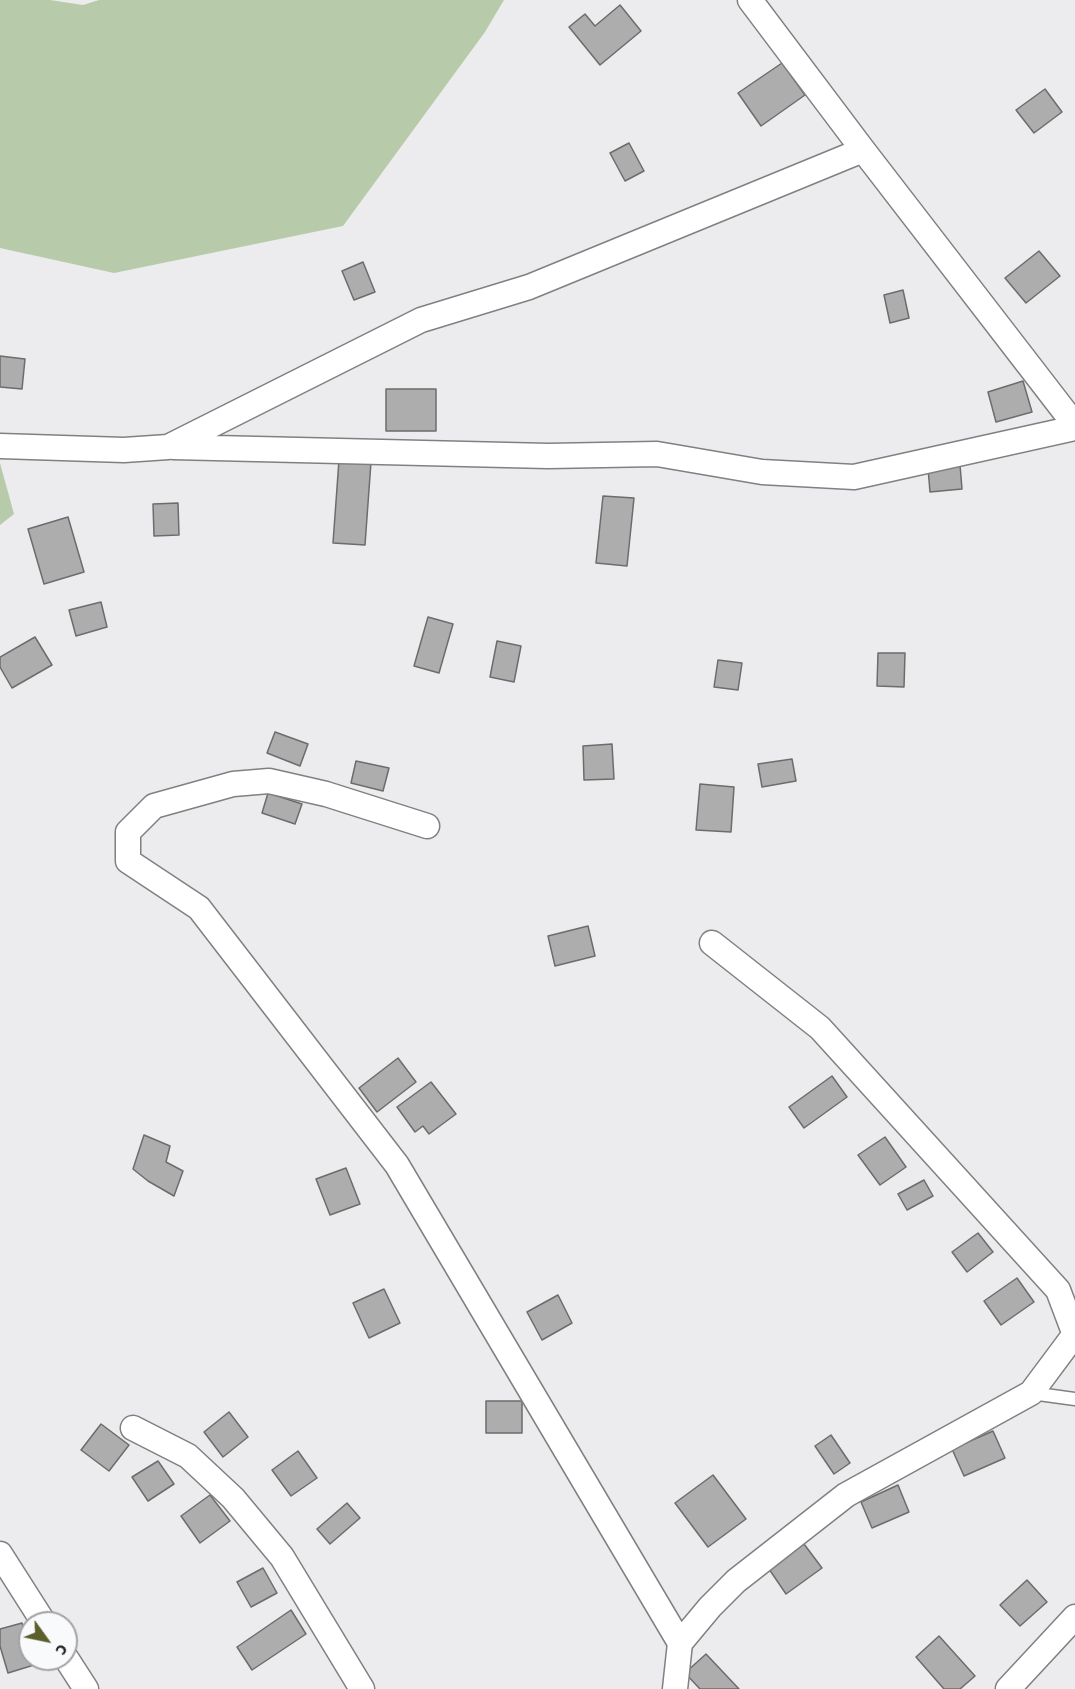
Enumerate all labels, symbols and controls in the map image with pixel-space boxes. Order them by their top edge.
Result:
north arrow [18,1611,78,1671]
text: С [50,1640,73,1660]

